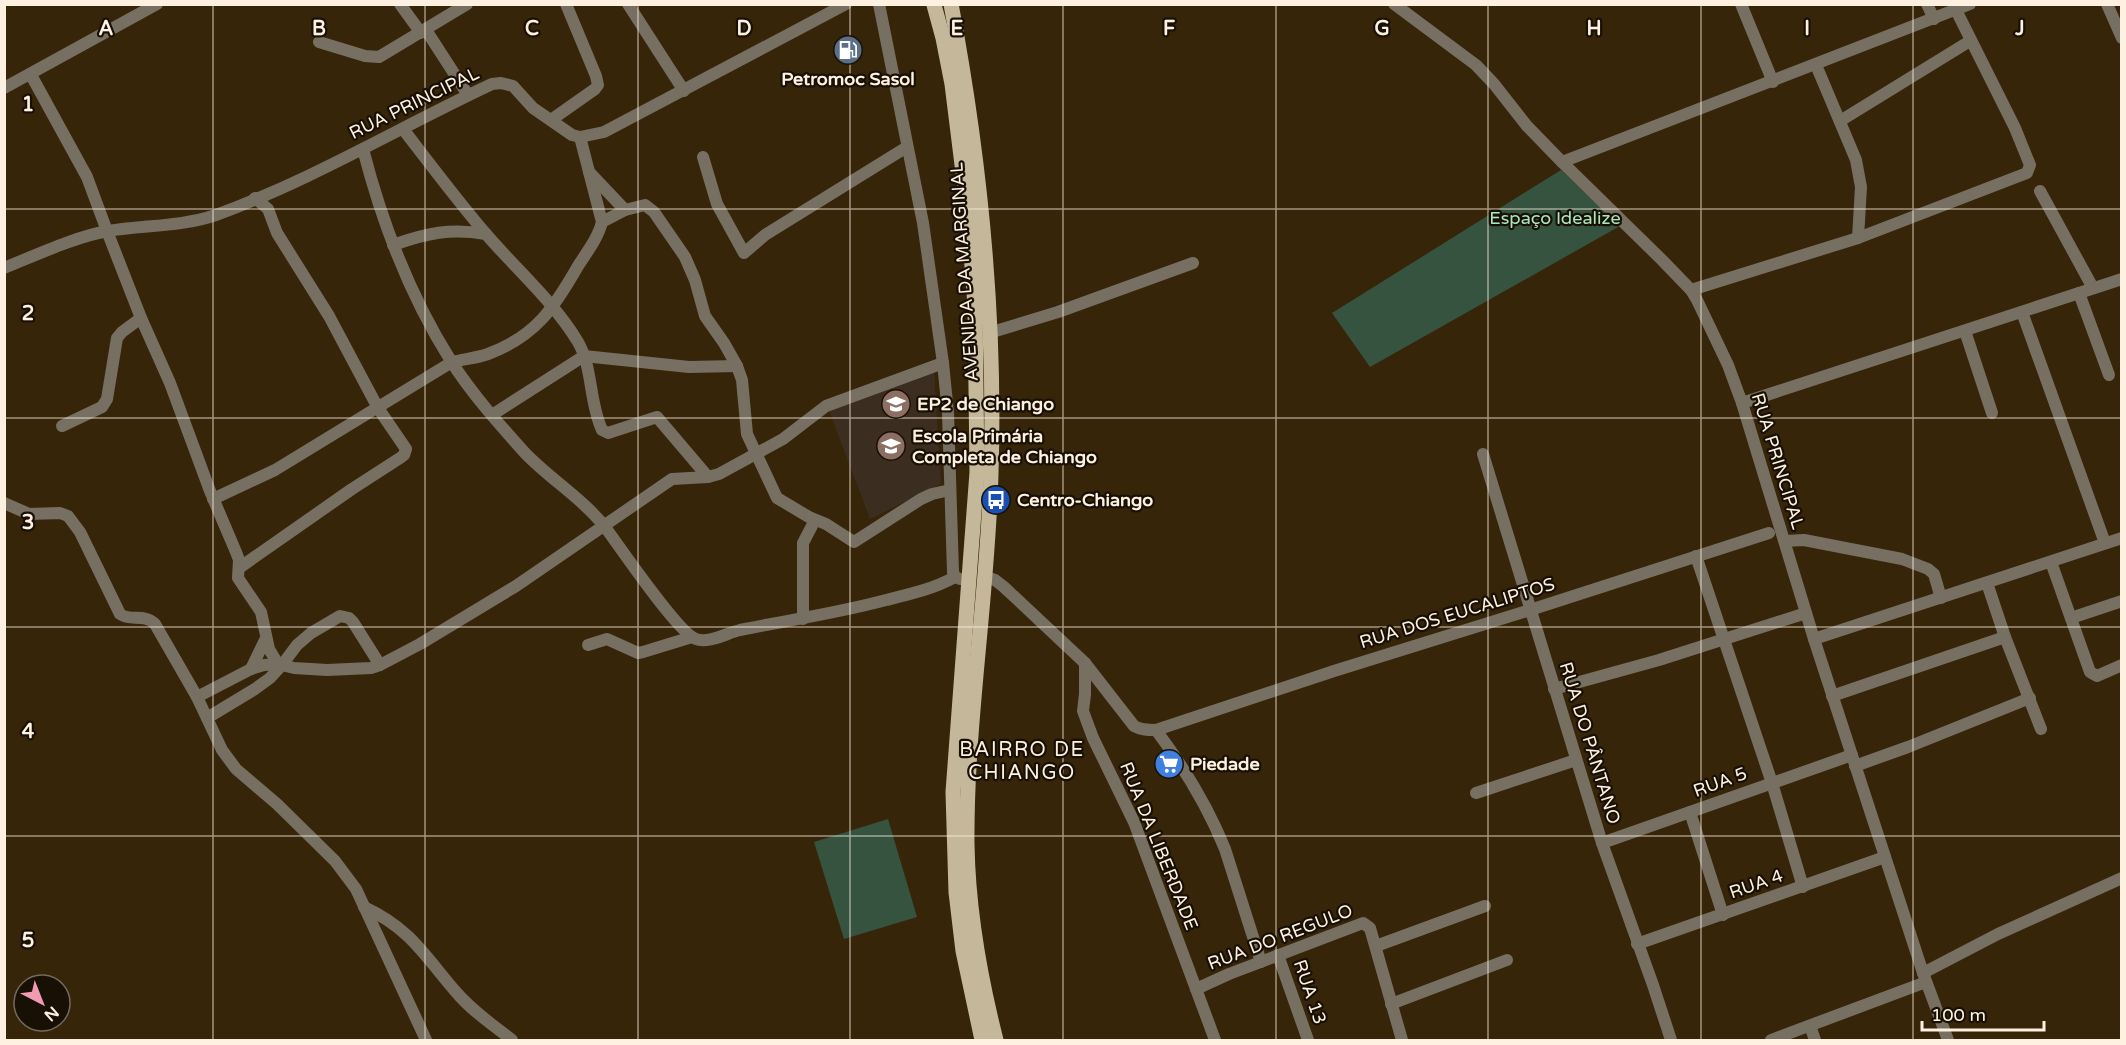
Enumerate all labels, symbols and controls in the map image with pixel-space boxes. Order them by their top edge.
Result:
text: A [99,17,114,41]
text: B [312,17,326,41]
text: C [525,17,539,41]
text: D [736,17,752,41]
text: E [951,17,964,41]
text: F [1163,17,1175,41]
text: G [1374,17,1390,41]
text: H [1586,17,1602,41]
text: I [1804,17,1810,41]
text: J [2014,17,2025,41]
fuel station icon: Petromoc Sasol [832,34,864,66]
street label: RUA PRINCIPAL [346,62,483,144]
place label: Petromoc Sasol [781,68,915,90]
text: 1 [22,93,34,117]
street label: AVENIDA DA MARGINAL [945,161,983,382]
park label: Espaço Idealize [1489,207,1621,229]
text: 2 [22,302,34,326]
school or university icon: EP2 de Chiango [880,388,912,420]
street label: RUA PRINCIPAL [1747,390,1809,532]
place label: EP2 de Chiango [917,393,1054,415]
place label: Escola Primária Completa de Chiango [912,425,1097,468]
school or university icon: Escola Primária Completa de Chiango [875,430,907,462]
bus stop icon: Centro-Chiango [980,484,1012,516]
place label: Centro-Chiango [1017,489,1153,511]
text: 3 [22,511,34,535]
street label: RUA DOS EUCALIPTOS [1357,573,1557,653]
street label: RUA DO PÂNTANO [1555,659,1625,827]
text: 4 [22,720,35,744]
district label: BAIRRO DE CHIANGO [959,738,1085,785]
supermarket icon: Piedade [1153,748,1185,780]
place label: Piedade [1190,753,1260,775]
street label: RUA DA LIBERDADE [1115,759,1203,933]
street label: RUA 5 [1690,762,1750,802]
street label: RUA 4 [1726,865,1786,903]
street label: RUA DO REGULO [1204,899,1356,975]
text: 5 [22,929,34,953]
street label: RUA 13 [1289,957,1331,1027]
north arrow [12,973,72,1033]
scale bar [1922,994,2044,1032]
text: N [40,1002,63,1025]
text: 100 m [1931,1004,1986,1026]

